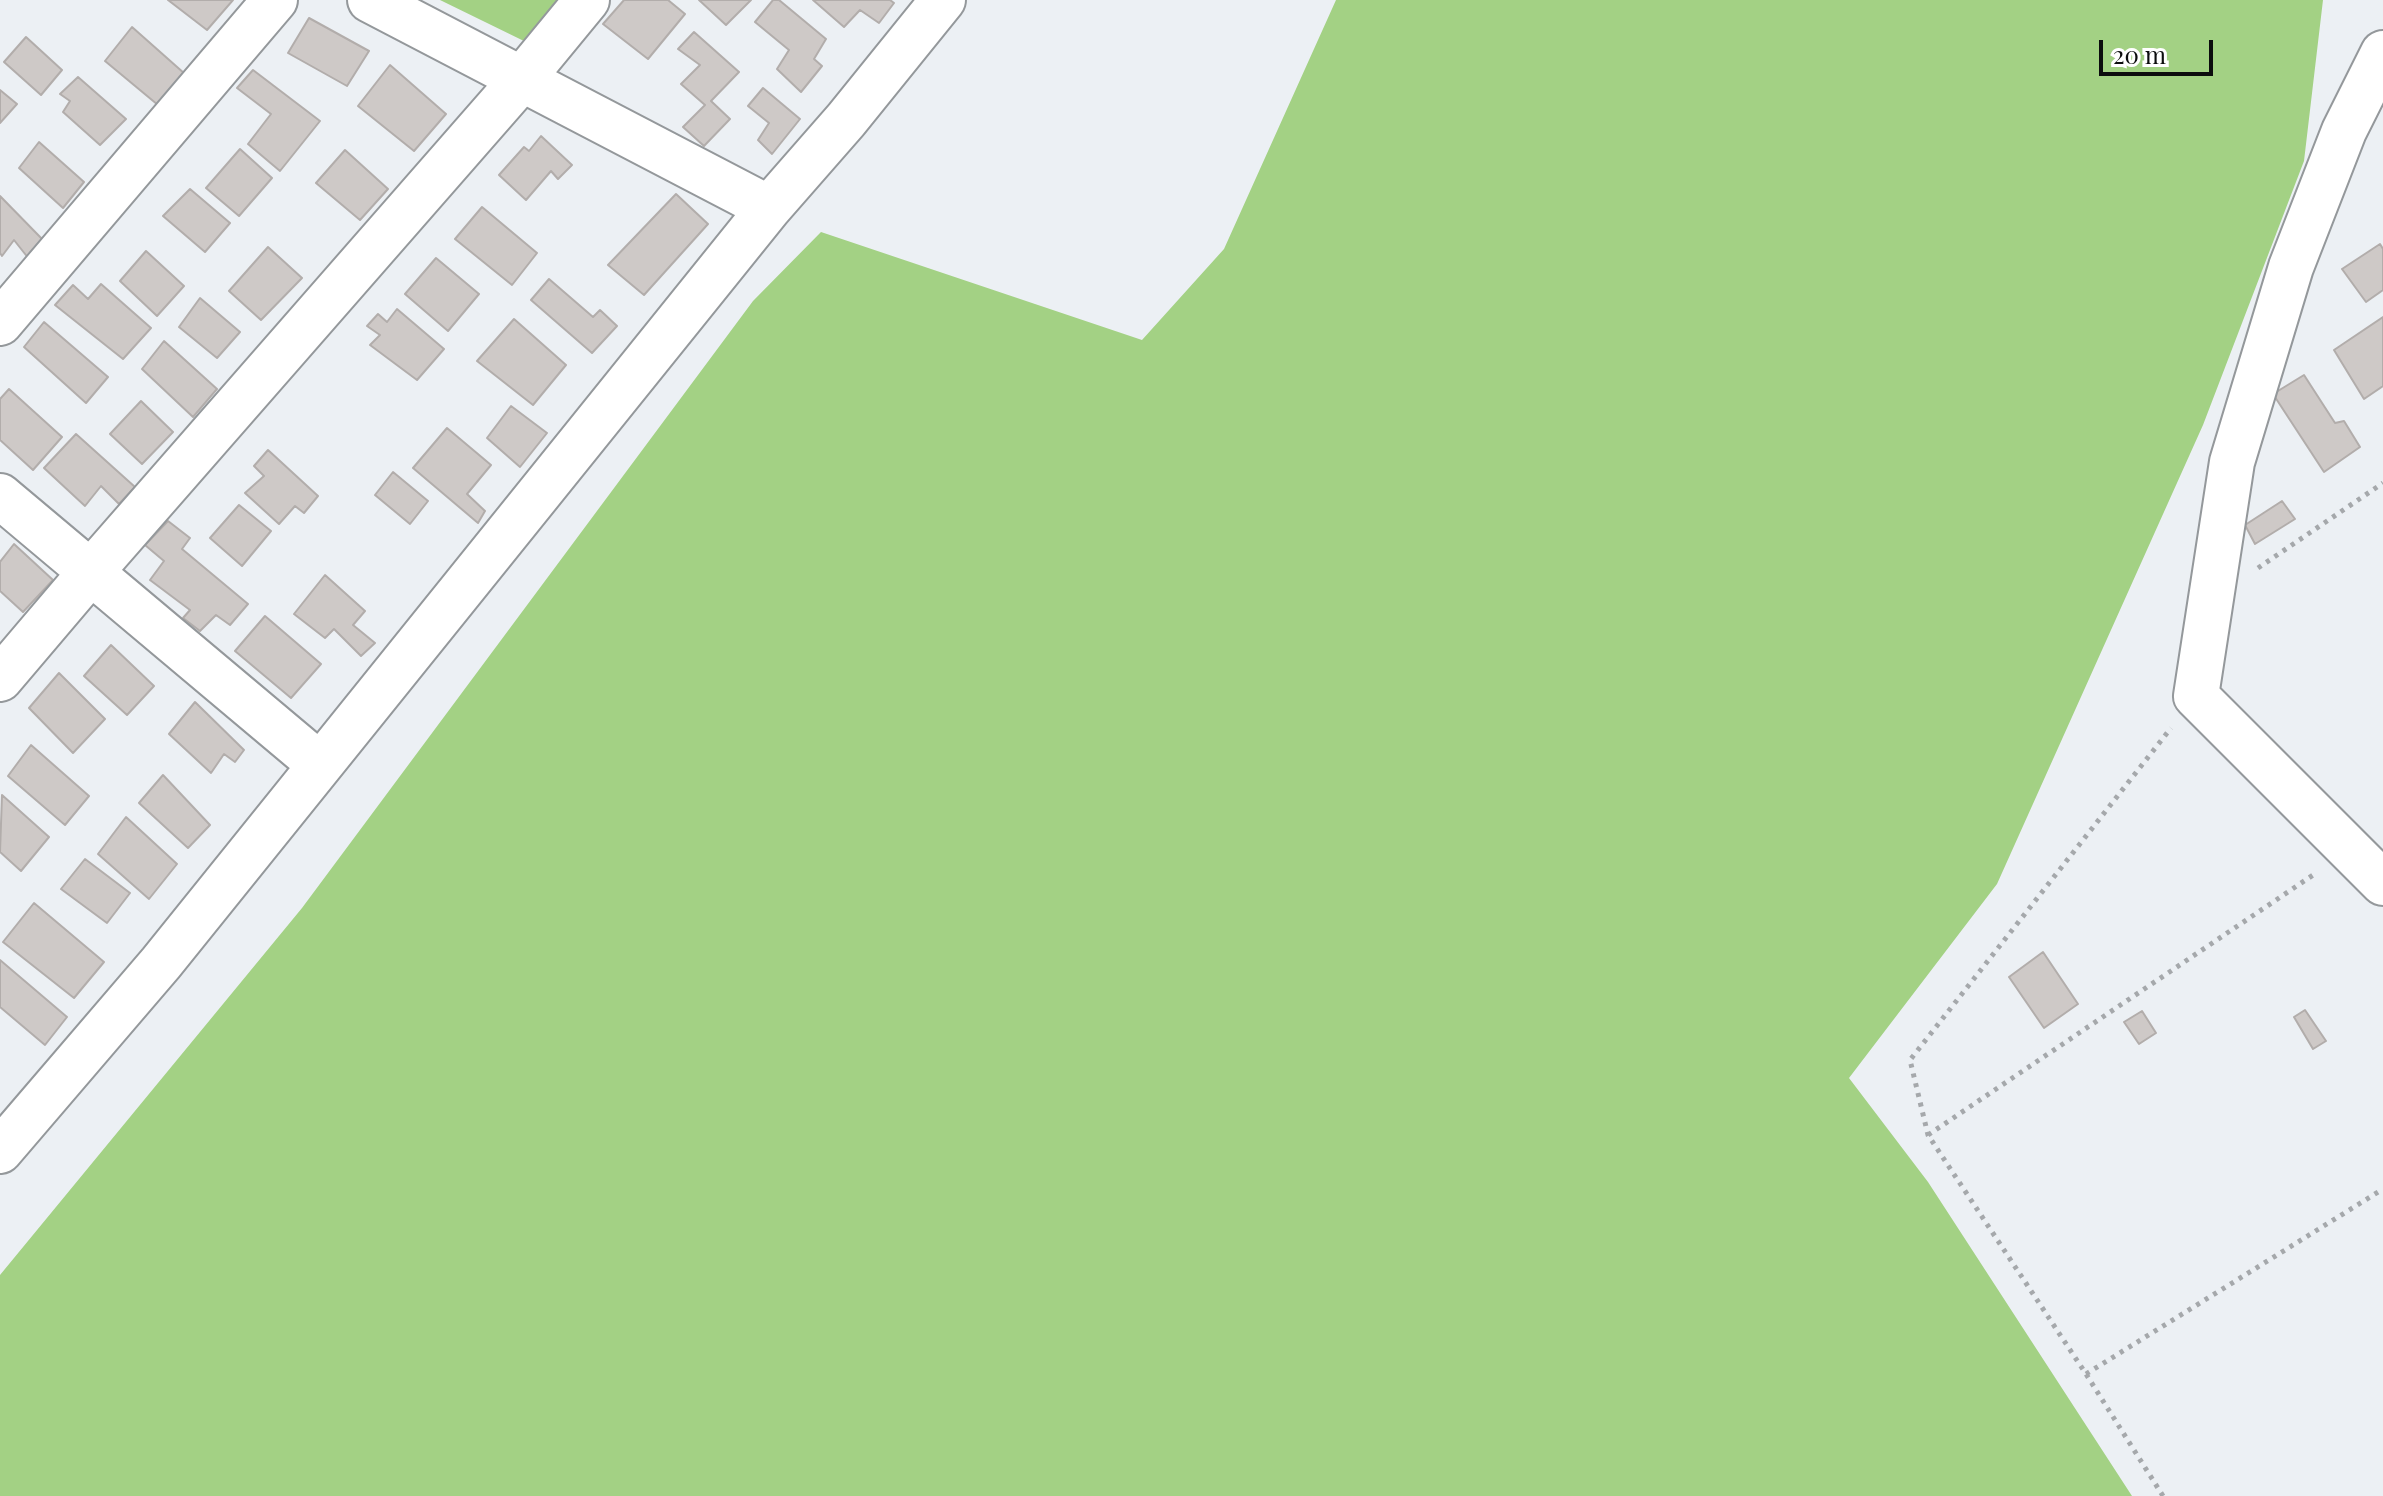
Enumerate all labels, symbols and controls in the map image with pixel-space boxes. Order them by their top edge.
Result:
scale bar [2103,24,2217,74]
text: 20 m [2113,38,2166,70]

